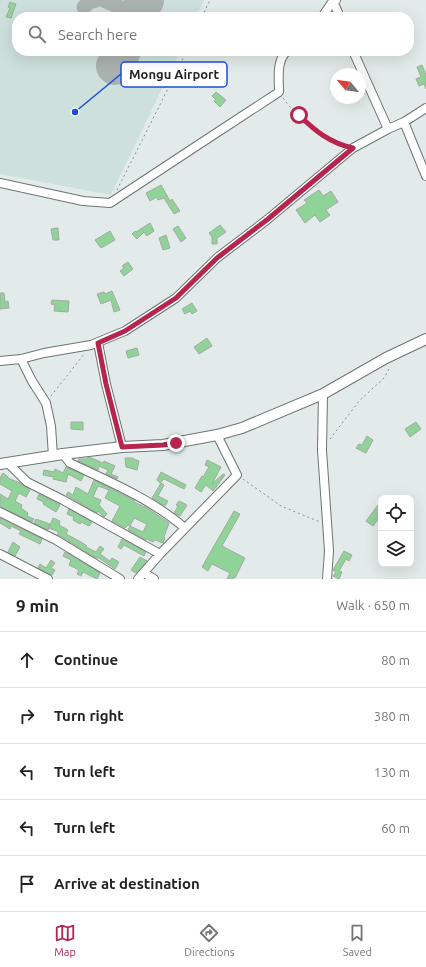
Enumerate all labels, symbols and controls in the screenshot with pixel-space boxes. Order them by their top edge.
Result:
search box [12,12,414,56]
icon: search [26,23,48,45]
text: Search here [58,26,137,43]
callout: Mongu Airport [121,62,227,87]
text: Mongu Airport [129,67,219,81]
north arrow [330,68,366,104]
route start [290,106,308,124]
route end [167,434,185,452]
map controls [378,495,414,567]
button: locate [378,495,414,531]
button: layers [378,531,414,567]
text: 9 min [16,596,59,615]
text: Walk · 650 m [336,598,410,612]
icon: ahead [16,649,38,671]
text: Continue [54,651,118,668]
text: 80 m [381,653,410,667]
icon: right [16,705,38,727]
text: Turn right [54,707,124,724]
text: 380 m [374,709,410,723]
icon: left [16,761,38,783]
text: Turn left [54,763,115,780]
text: 130 m [374,765,410,779]
icon: left [16,817,38,839]
text: Turn left [54,819,115,836]
text: 60 m [381,821,410,835]
icon: arrive [16,873,38,895]
text: Arrive at destination [54,875,200,892]
tab: Map [54,922,76,958]
tab: Directions [184,922,234,958]
tab: Saved [343,922,372,958]

